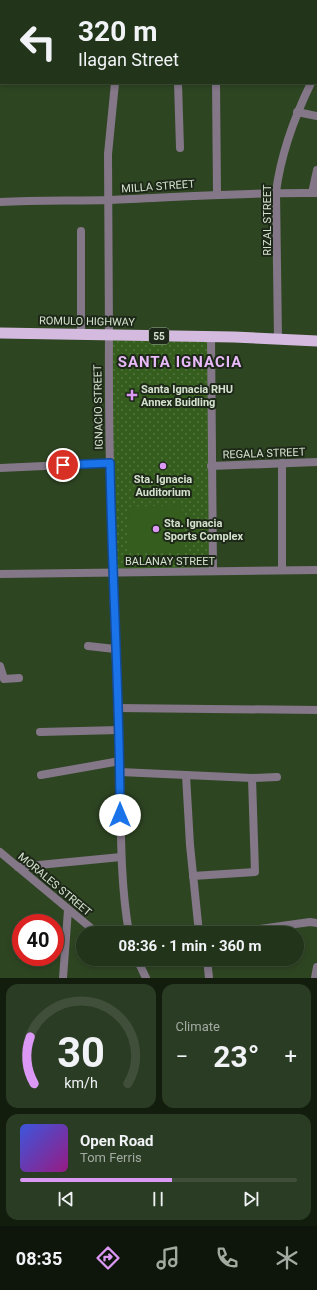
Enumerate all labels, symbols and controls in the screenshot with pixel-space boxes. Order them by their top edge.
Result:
text: 320 m [78,15,157,48]
icon: left [12,16,64,68]
text: Ilagan Street [78,49,179,70]
street label: MILLA STREET [121,177,196,196]
street label: RIZAL STREET [261,184,274,256]
street label: ROMULO HIGHWAY [39,314,135,329]
road number: 55 [149,328,169,344]
district label: SANTA IGNACIA [118,353,242,371]
street label: IGNACIO STREET [91,364,106,450]
place label: Santa Ignacia RHU Annex Buidling [141,383,233,409]
marker: Santa Ignacia RHU Annex Buidling [126,389,138,401]
street label: REGALA STREET [222,446,306,461]
pin [46,448,80,482]
icon: arrive [52,454,74,476]
marker: Sta. Ignacia Auditorium [158,461,168,471]
place label: Sta. Ignacia Auditorium [134,473,192,499]
place label: Sta. Ignacia Sports Complex [164,517,244,543]
marker: Sta. Ignacia Sports Complex [151,524,161,534]
street label: BALANAY STREET [125,555,216,568]
position arrow [99,794,141,836]
street label: MORALES STREET [15,850,94,919]
speed limit sign: 40 [12,914,64,966]
text: 08:36 · 1 min · 360 m [119,937,261,955]
text: Climate [176,1019,220,1034]
text: 30 [57,1028,105,1077]
text: 23° [213,1039,259,1074]
text: − [176,1044,188,1069]
text: + [285,1044,297,1069]
text: km/h [64,1075,98,1091]
text: Open Road [80,1132,154,1150]
text: Tom Ferris [80,1150,142,1165]
icon: previous [55,1188,77,1210]
icon: pause [147,1188,169,1210]
icon: next [240,1188,262,1210]
icon: directions [94,1244,122,1272]
icon: music [154,1244,182,1272]
icon: phone [213,1244,241,1272]
icon: climate [273,1244,301,1272]
text: 08:35 [16,1248,62,1269]

